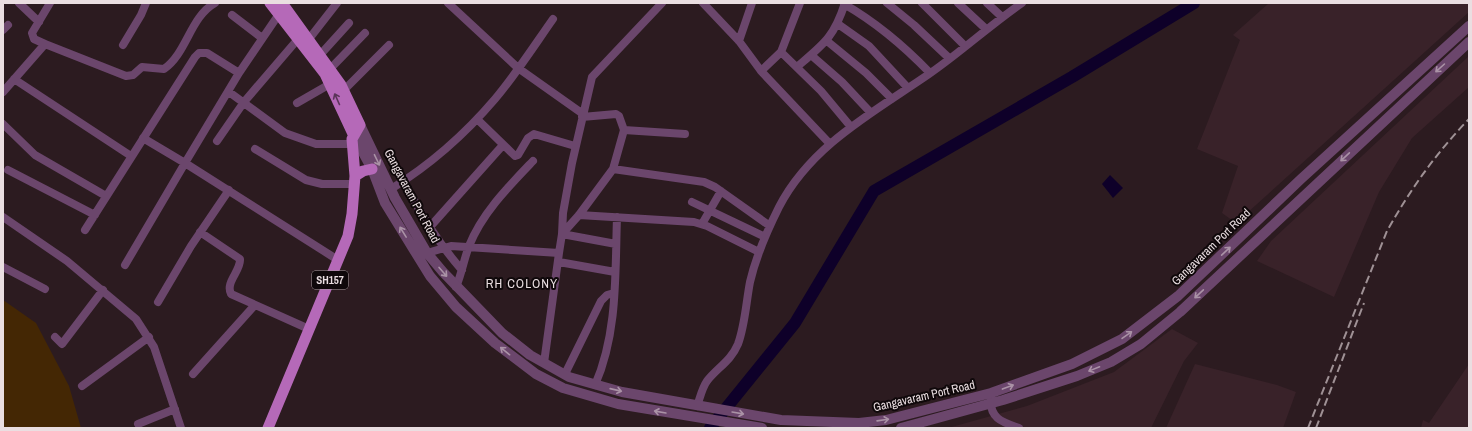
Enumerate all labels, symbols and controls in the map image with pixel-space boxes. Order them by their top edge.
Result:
one-way arrow [1435,64,1445,73]
one-way arrow [333,93,340,105]
street label: Gangavaram Port Road [381,146,443,246]
one-way arrow [1340,152,1350,162]
one-way arrow [374,154,382,166]
street label: Gangavaram Port Road [1168,205,1254,289]
one-way arrow [398,226,406,238]
one-way arrow [1221,246,1231,256]
one-way arrow [438,267,447,277]
road number: SH157 [312,271,348,289]
district label: RH COLONY [486,275,558,292]
one-way arrow [1194,289,1204,299]
one-way arrow [1122,331,1133,339]
one-way arrow [500,346,511,355]
one-way arrow [1089,366,1101,373]
street label: Gangavaram Port Road [872,377,976,415]
one-way arrow [1002,382,1014,390]
one-way arrow [609,387,622,394]
one-way arrow [654,407,667,415]
one-way arrow [731,409,744,417]
one-way arrow [876,416,889,424]

